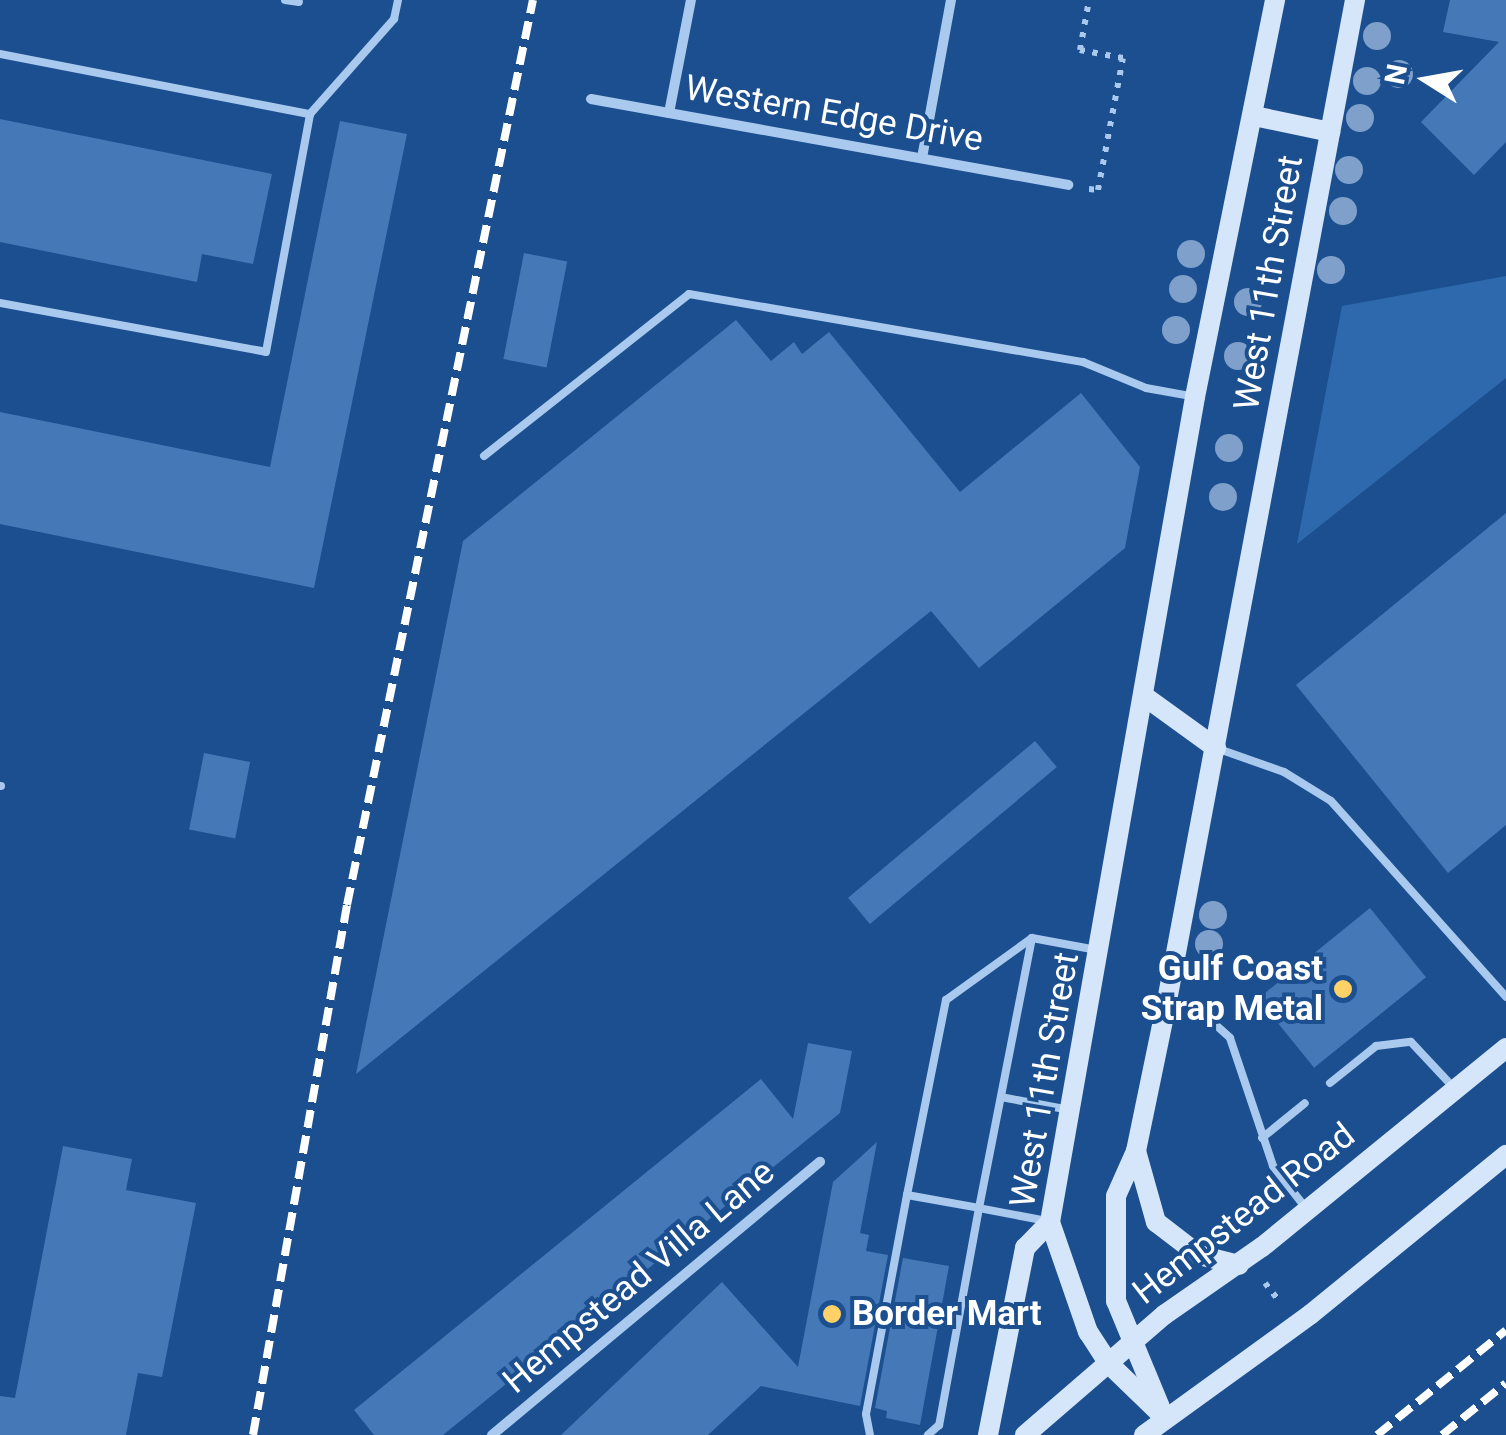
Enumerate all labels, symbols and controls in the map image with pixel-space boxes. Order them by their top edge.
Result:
north arrow [1376,30,1476,130]
text: N [1378,61,1414,87]
street label: Western Edge Drive [682,67,986,161]
street label: West 11th Street [1226,152,1312,414]
place label: Gulf Coast Strap Metal [1141,948,1323,1030]
street label: West 11th Street [1002,949,1088,1211]
marker: Gulf Coast Strap Metal [1332,978,1354,1000]
street label: Hempstead Road [1125,1114,1363,1314]
street label: Hempstead Villa Lane [495,1151,783,1403]
place label: Border Mart [852,1293,1042,1335]
marker: Border Mart [821,1303,843,1325]

